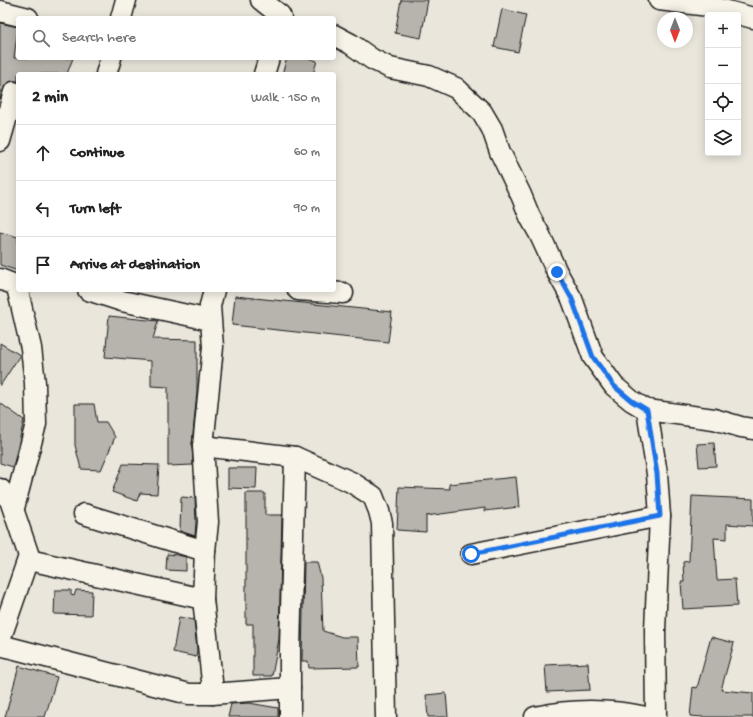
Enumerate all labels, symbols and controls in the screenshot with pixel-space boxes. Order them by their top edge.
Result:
north arrow [657,12,693,48]
map controls [705,12,741,156]
button: + [705,12,741,48]
search box [16,16,336,60]
icon: search [30,27,52,49]
text: Search here [62,29,136,47]
button: − [705,48,741,84]
button: locate [705,84,741,120]
text: 2 min [32,88,68,108]
text: Walk · 150 m [251,91,320,106]
button: layers [705,120,741,156]
icon: ahead [32,142,54,164]
text: Continue [70,144,124,162]
text: 60 m [294,145,320,160]
icon: left [32,198,54,220]
text: Turn left [70,200,121,218]
text: 90 m [294,201,320,216]
icon: arrive [32,254,54,276]
text: Arrive at destination [70,256,200,274]
route end [548,263,566,281]
route start [462,545,480,563]

